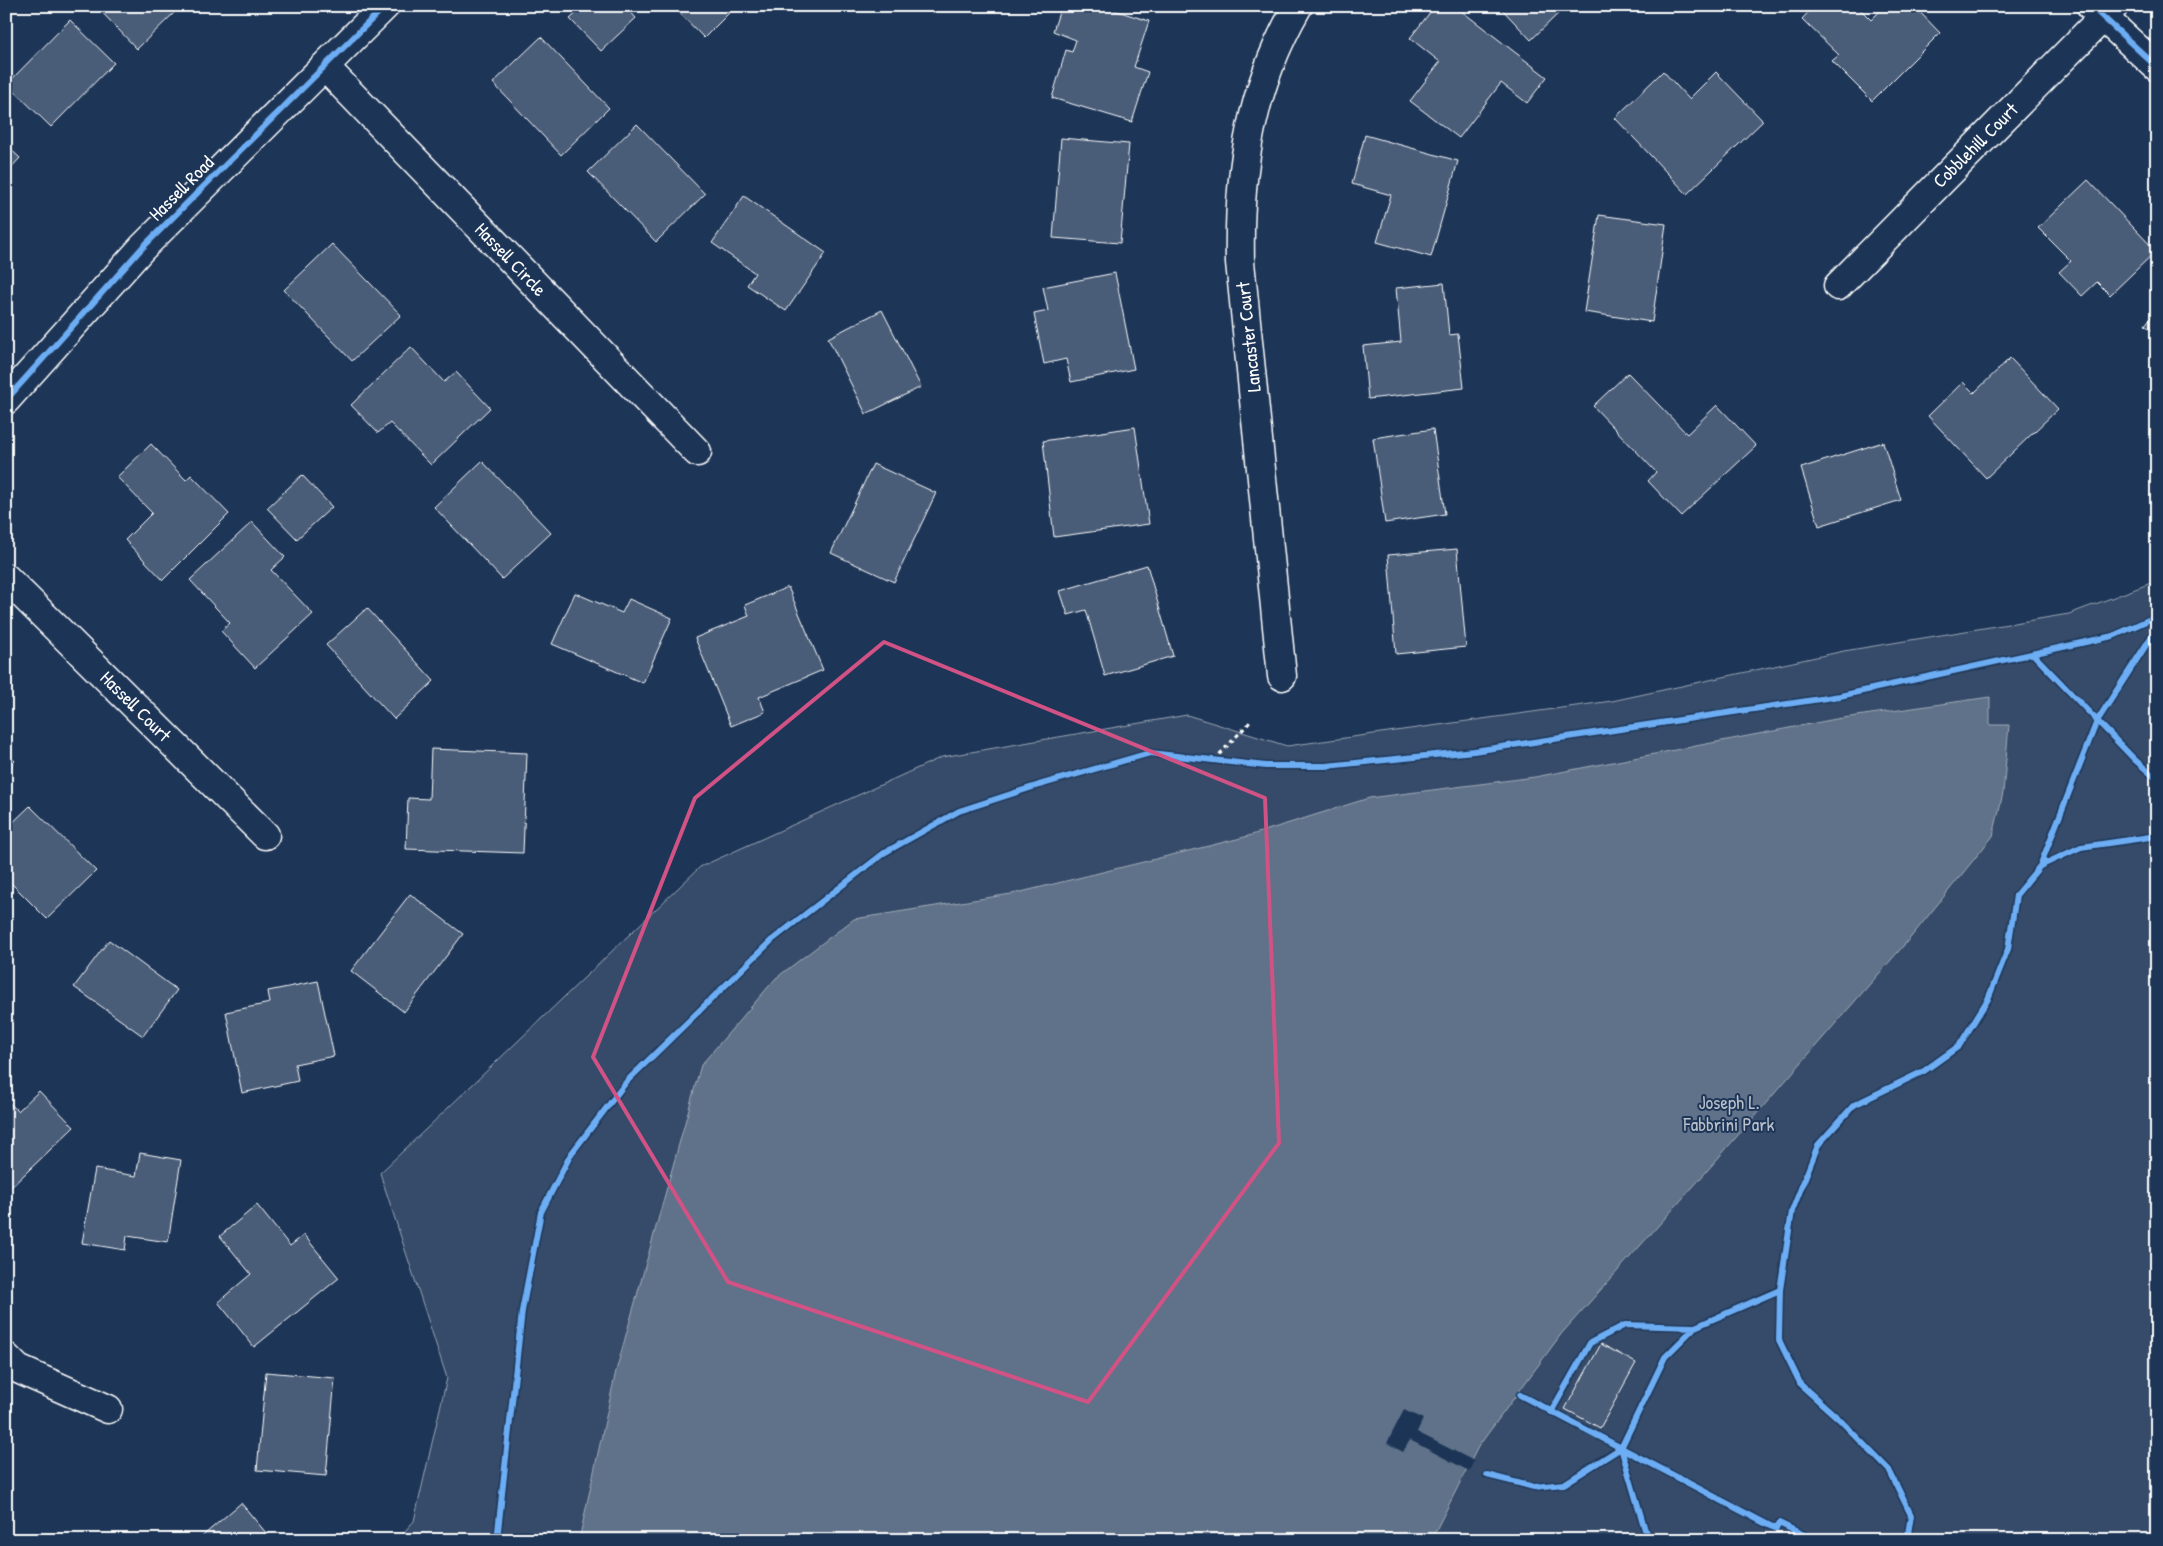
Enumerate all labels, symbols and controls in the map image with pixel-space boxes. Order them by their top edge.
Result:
street label: Cobblehill Court [1927,96,2024,193]
street label: Hassell Road [143,149,220,226]
street label: Hassell Circle [469,216,553,302]
street label: Lancaster Court [1229,280,1267,393]
street label: Hassell Court [95,665,178,748]
park label: Joseph L. Fabbrini Park [1683,1089,1775,1137]

